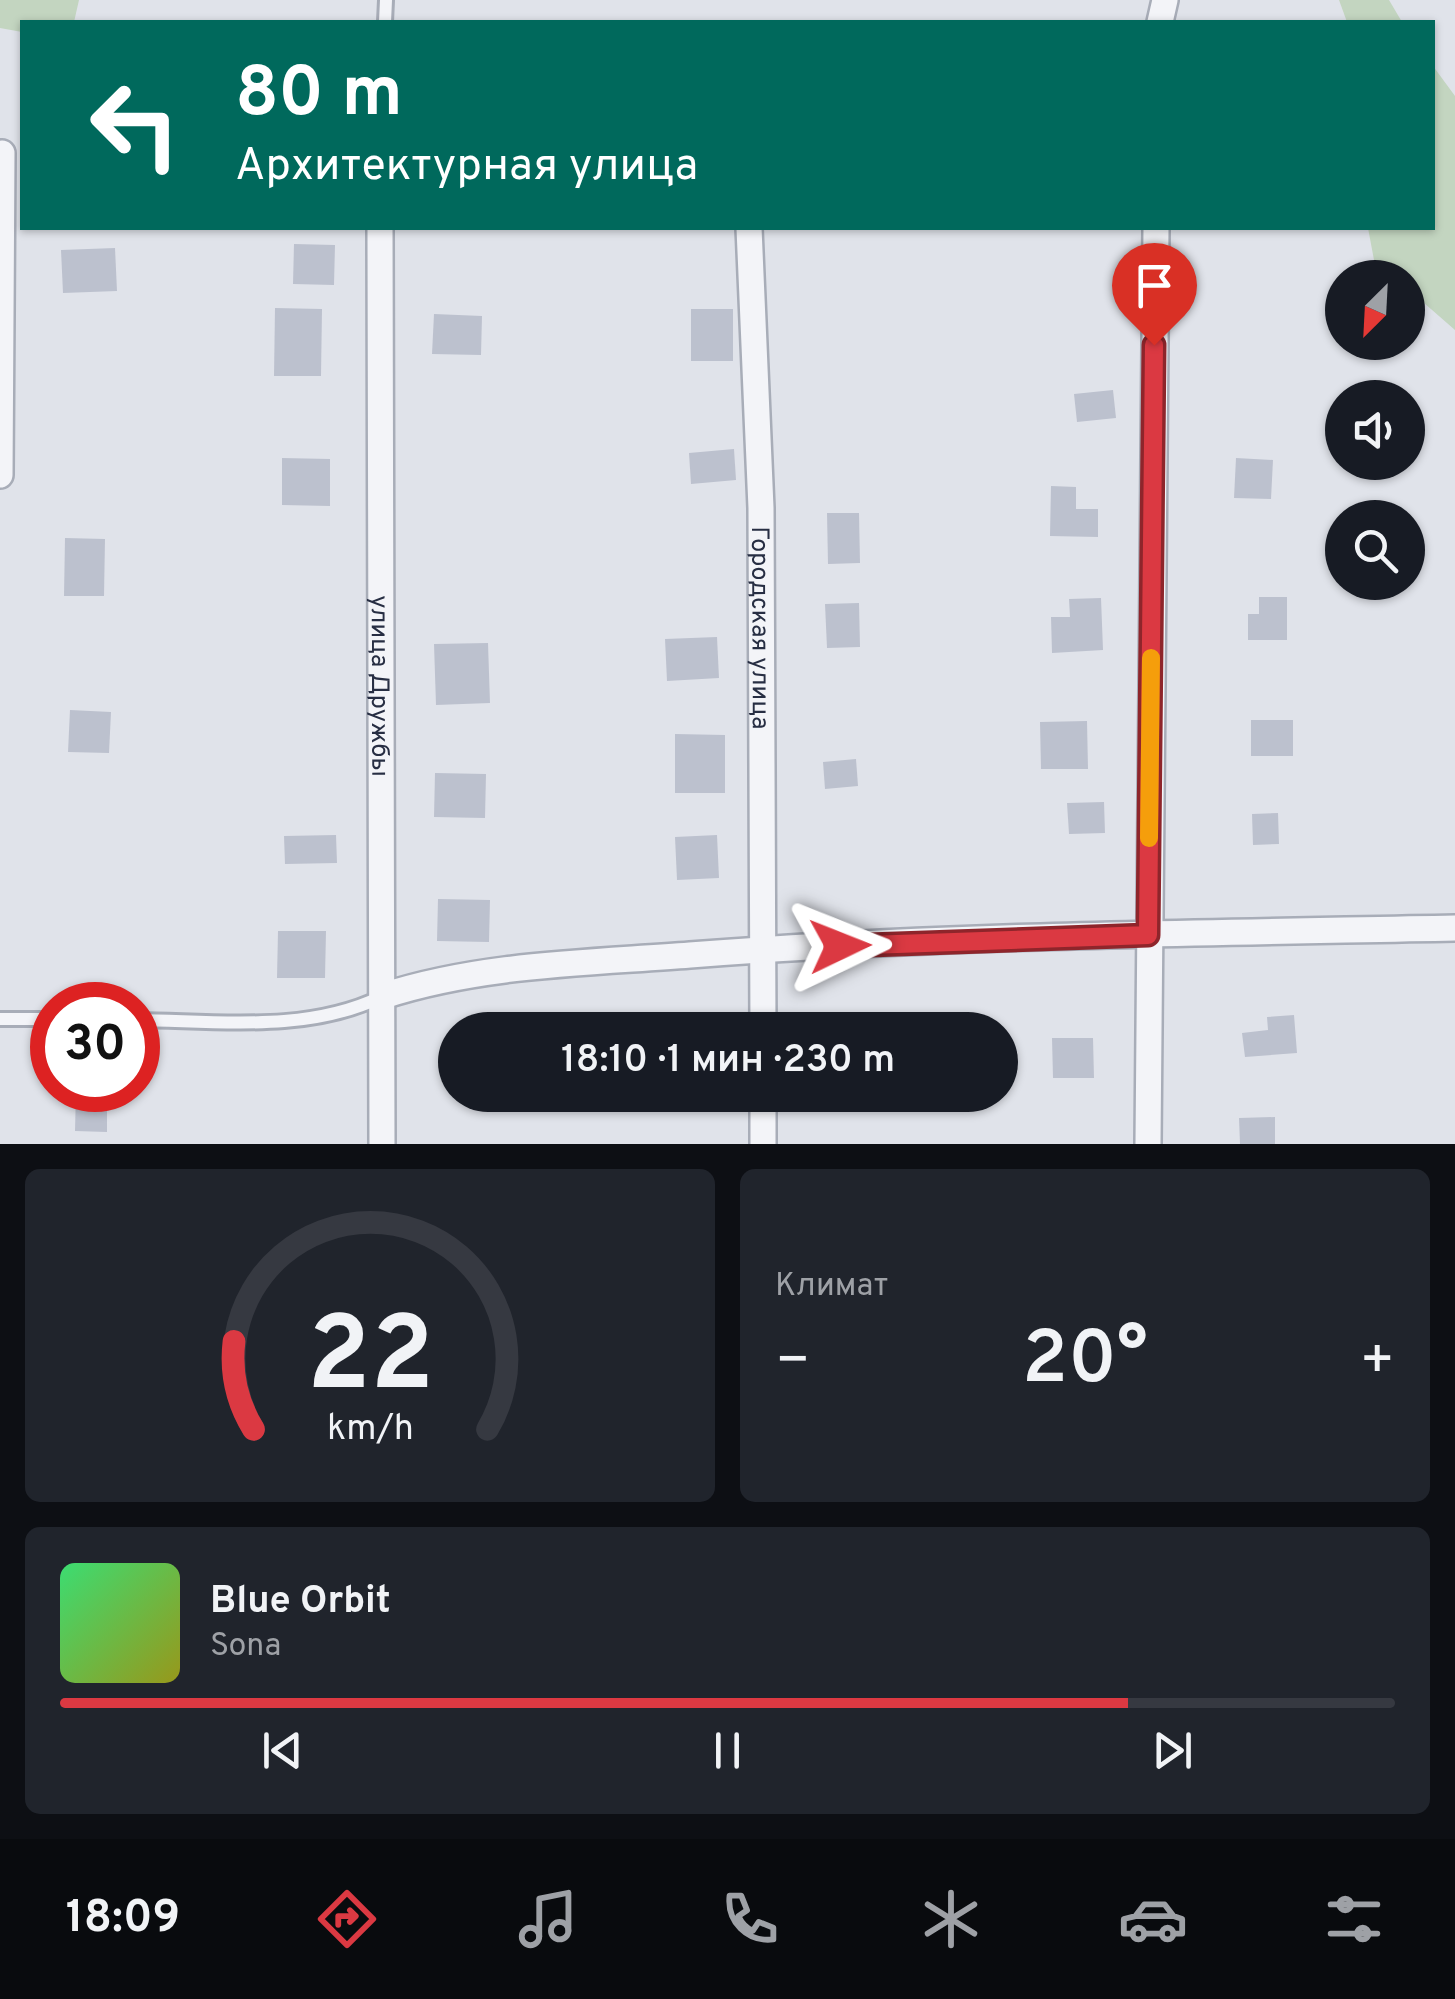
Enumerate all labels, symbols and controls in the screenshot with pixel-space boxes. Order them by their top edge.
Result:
text: 80 m [235,52,403,141]
icon: left [70,60,200,190]
text: Архитектурная улица [235,139,698,196]
pin [1112,243,1197,346]
icon: arrive [1127,258,1182,313]
north arrow [1325,260,1425,360]
map controls [1325,260,1425,600]
button: sound [1325,380,1425,480]
button: search [1325,500,1425,600]
street label: Городская улица [742,526,775,729]
street label: улица Дружбы [362,595,394,777]
position arrow [788,894,892,998]
speed limit sign: 30 [30,982,160,1112]
text: 18:10 · 1 мин · 230 m [561,1037,895,1086]
text: Климат [775,1267,888,1307]
text: 22 [306,1295,434,1427]
text: 20° [1022,1315,1148,1410]
text: − [775,1328,810,1398]
text: + [1360,1328,1395,1398]
text: km/h [327,1407,413,1453]
text: Blue Orbit [210,1578,391,1627]
text: Sona [210,1627,281,1667]
icon: previous [255,1723,310,1778]
icon: pause [700,1723,755,1778]
icon: next [1145,1723,1200,1778]
icon: directions [312,1884,382,1954]
icon: music [513,1884,583,1954]
icon: phone [715,1884,785,1954]
icon: climate [916,1884,986,1954]
icon: car [1118,1884,1188,1954]
icon: filters [1319,1884,1389,1954]
text: 18:09 [66,1891,180,1948]

